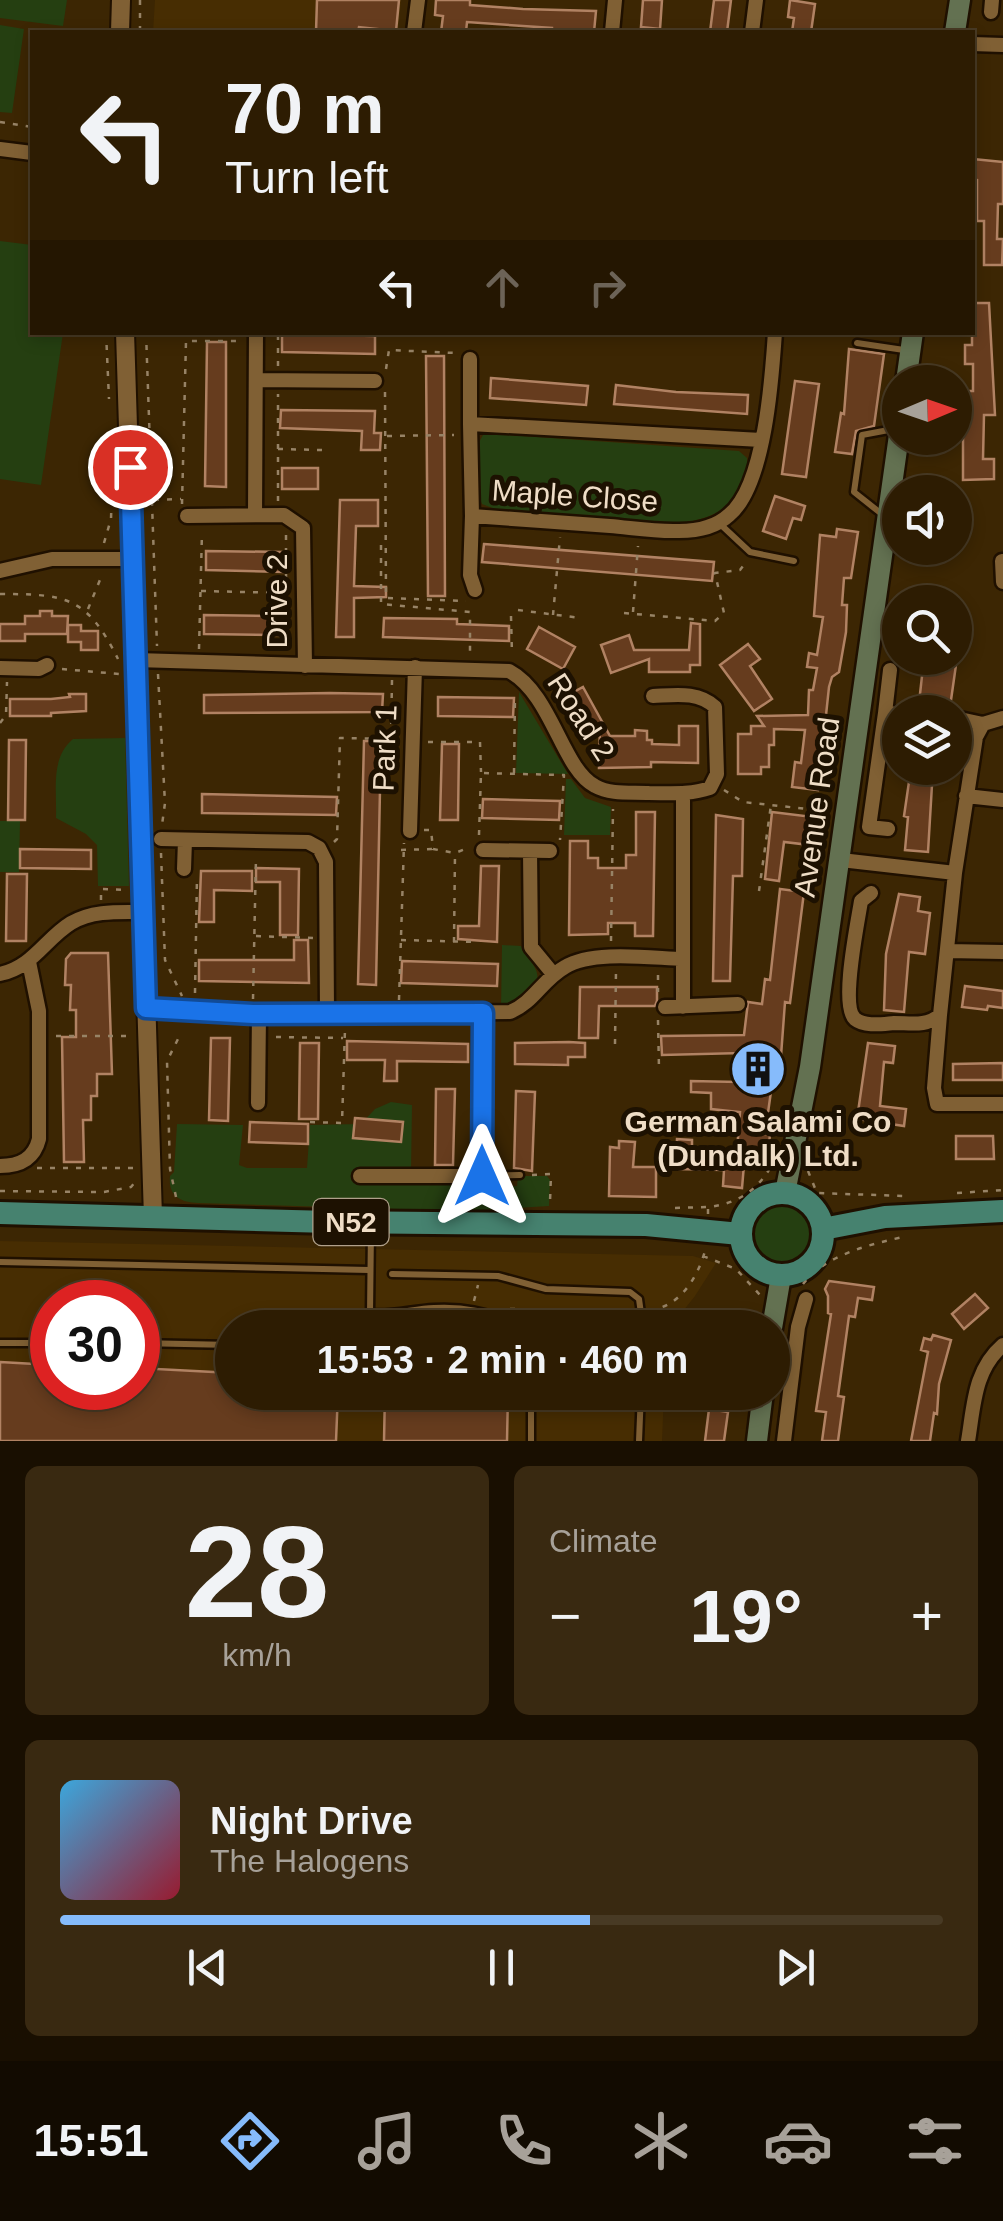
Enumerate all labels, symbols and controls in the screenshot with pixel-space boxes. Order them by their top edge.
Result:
icon: left [60,70,190,200]
text: 70 m [225,70,385,148]
text: Turn left [225,152,388,203]
icon: left [370,260,425,315]
icon: ahead [475,260,530,315]
icon: right [580,260,635,315]
north arrow [882,365,972,455]
map controls [882,365,972,785]
pin [88,425,173,510]
icon: arrive [103,440,158,495]
street label: Maple Close [491,473,659,518]
button: sound [882,475,972,565]
street label: Drive 2 [260,553,293,649]
button: search [882,585,972,675]
street label: Road 2 [541,667,622,766]
button: layers [882,695,972,785]
street label: Park 1 [366,704,403,792]
street label: Avenue Road [788,715,845,899]
building icon: German Salami Co (Dundalk) Ltd. [728,1039,788,1099]
place label: German Salami Co (Dundalk) Ltd. [625,1105,891,1172]
position arrow [430,1124,534,1228]
road number: N52 [314,1199,388,1245]
speed limit sign: 30 [30,1280,160,1410]
text: 15:53 · 2 min · 460 m [317,1339,688,1381]
text: 28 [185,1499,329,1645]
text: Climate [549,1523,657,1559]
text: 19° [689,1574,803,1658]
text: − [549,1585,581,1647]
text: + [911,1585,943,1647]
text: km/h [222,1637,292,1673]
text: Night Drive [210,1800,413,1842]
text: The Halogens [210,1843,409,1879]
icon: previous [180,1940,235,1995]
icon: pause [474,1940,529,1995]
icon: next [768,1940,823,1995]
icon: directions [215,2106,285,2176]
icon: music [352,2106,422,2176]
icon: phone [489,2106,559,2176]
icon: climate [626,2106,696,2176]
icon: car [763,2106,833,2176]
icon: filters [900,2106,970,2176]
text: 15:51 [33,2115,149,2166]

